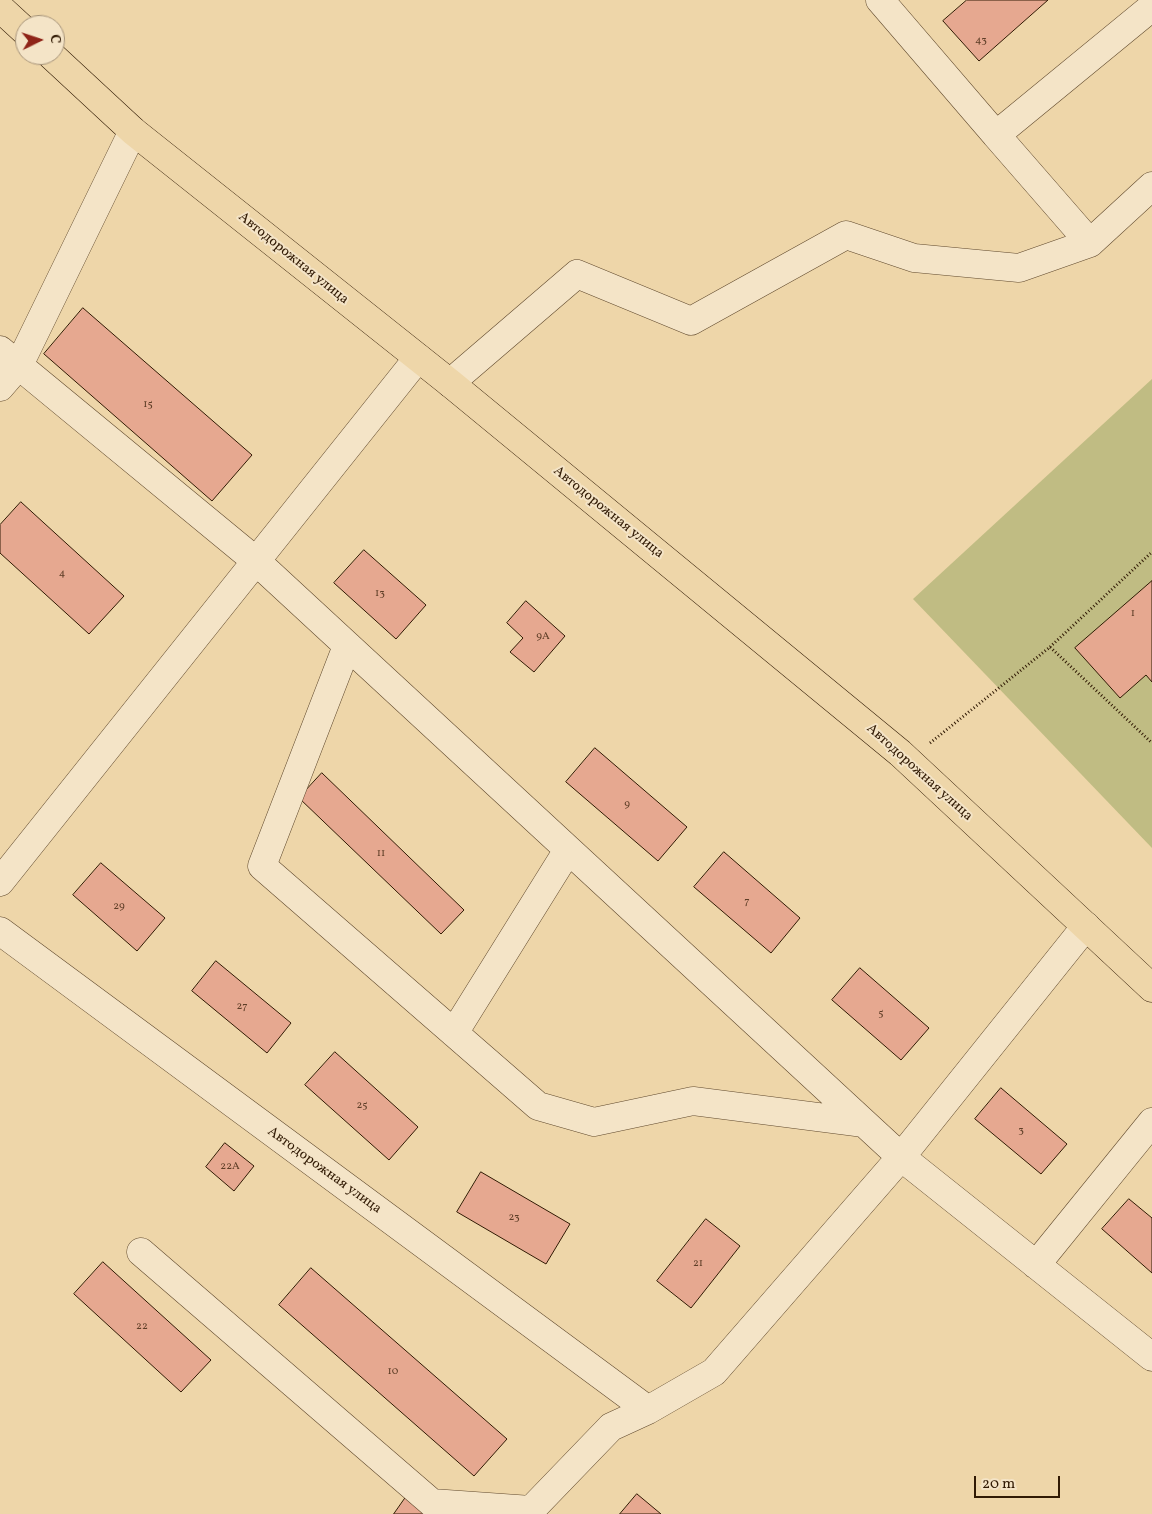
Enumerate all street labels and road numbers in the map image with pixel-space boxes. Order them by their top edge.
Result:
street label: Автодорожная улица [234,209,352,309]
street label: Автодорожная улица [549,463,667,563]
street label: Автодорожная улица [862,721,976,825]
street label: Автодорожная улица [264,1124,384,1218]

